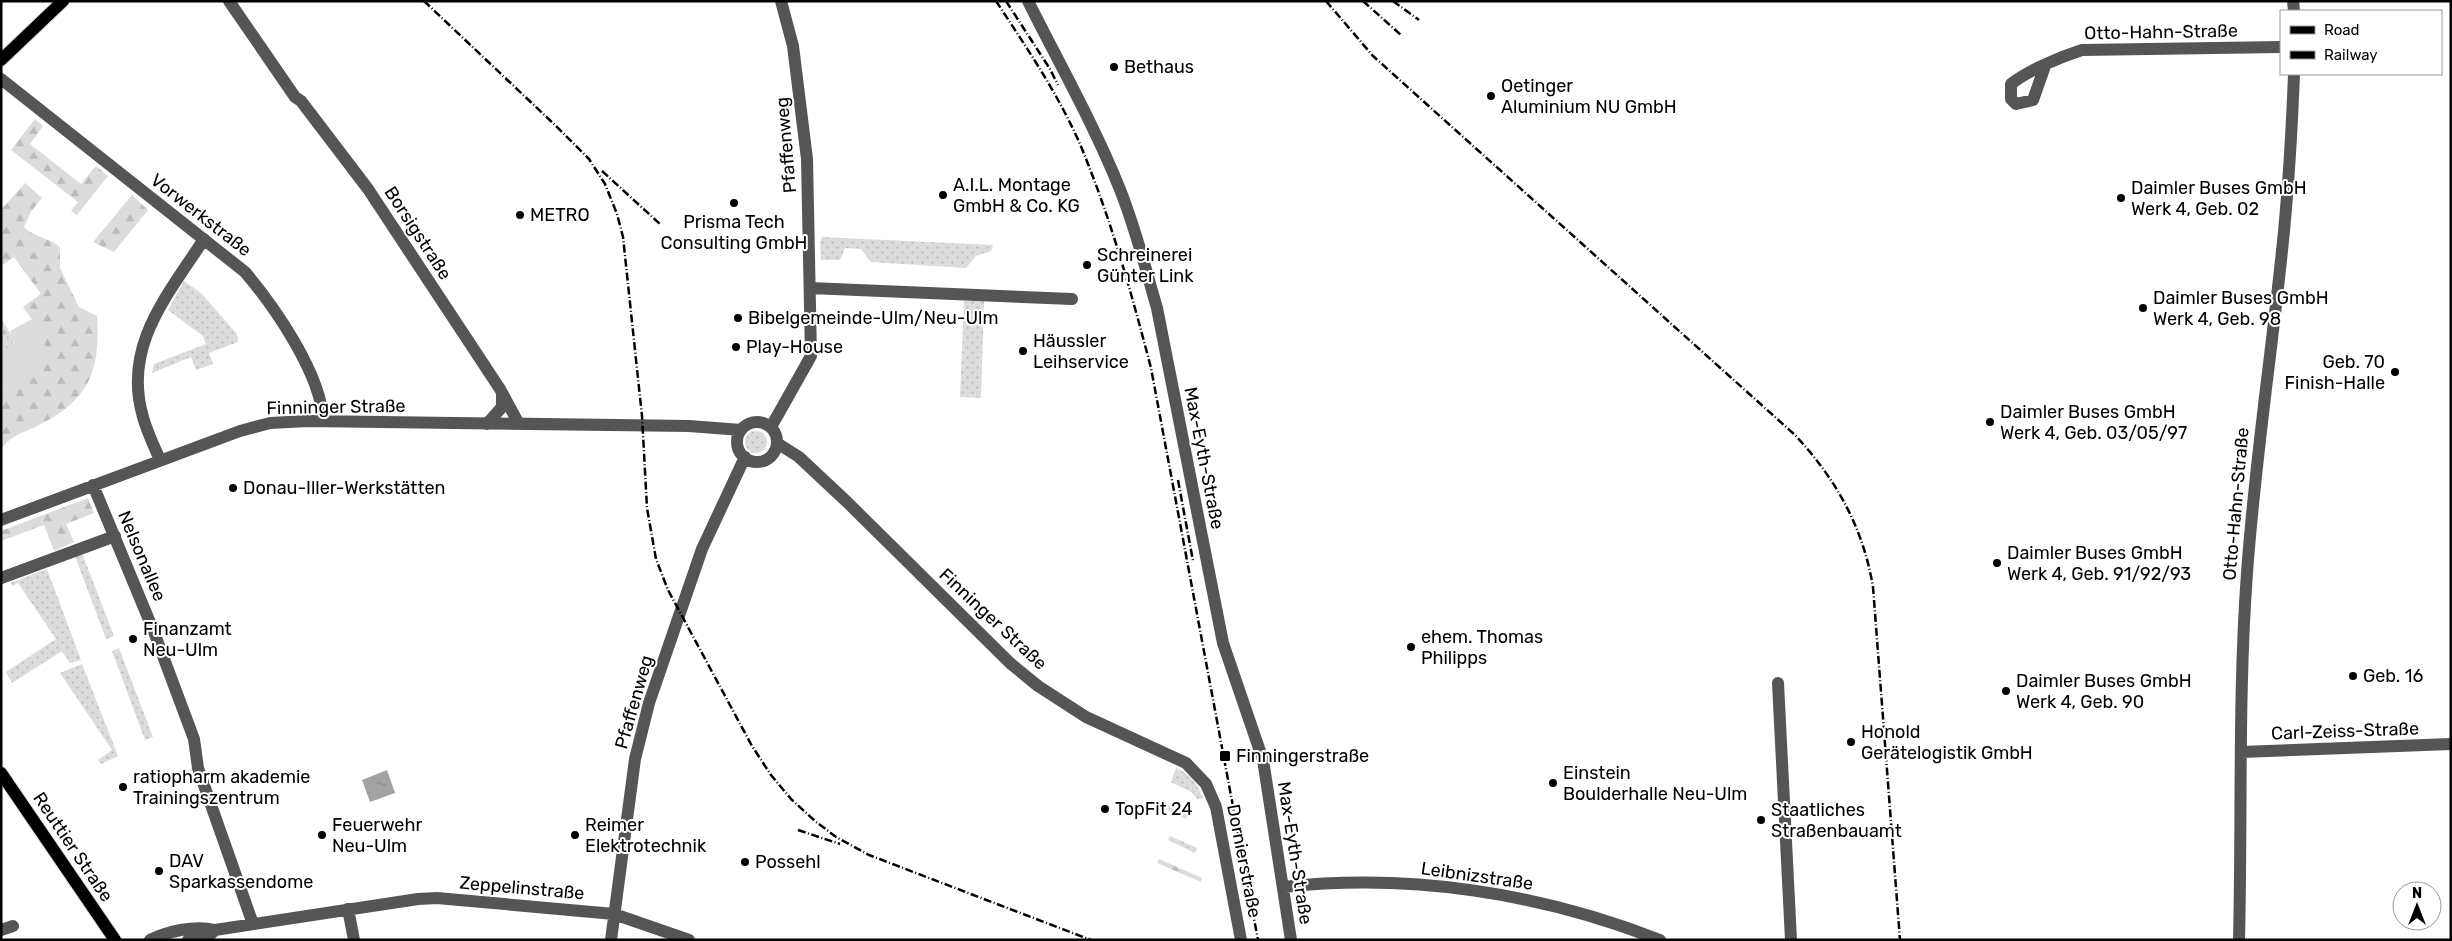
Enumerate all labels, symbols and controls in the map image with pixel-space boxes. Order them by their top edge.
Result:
legend [2280,10,2442,75]
street label: Otto-Hahn-Straße [2084,20,2238,44]
text: Road [2324,21,2360,39]
text: Railway [2324,46,2378,64]
place label: Bethaus [1124,56,1194,78]
marker: Bethaus [1108,61,1120,73]
place label: Oetinger Aluminium NU GmbH [1501,75,1677,118]
marker: Oetinger Aluminium NU GmbH [1485,90,1497,102]
street label: Pfaffenweg [771,96,801,194]
street label: Vorwerkstraße [146,169,256,261]
place label: A.I.L. Montage GmbH & Co. KG [953,174,1080,217]
place label: Daimler Buses GmbH Werk 4, Geb. 02 [2131,177,2307,220]
street label: Borsigstraße [380,182,456,284]
marker: A.I.L. Montage GmbH & Co. KG [937,189,949,201]
marker: Daimler Buses GmbH Werk 4, Geb. 02 [2115,192,2127,204]
marker: Prisma Tech Consulting GmbH [728,197,740,209]
place label: METRO [530,204,590,226]
marker: METRO [514,209,526,221]
place label: Prisma Tech Consulting GmbH [661,211,807,254]
place label: Schreinerei Günter Link [1097,244,1194,287]
marker: Schreinerei Günter Link [1081,259,1093,271]
place label: Daimler Buses GmbH Werk 4, Geb. 98 [2153,287,2329,330]
marker: Daimler Buses GmbH Werk 4, Geb. 98 [2137,302,2149,314]
place label: Bibelgemeinde-Ulm/Neu-Ulm [748,307,998,329]
marker: Bibelgemeinde-Ulm/Neu-Ulm [732,312,744,324]
place label: Häussler Leihservice [1033,330,1129,373]
place label: Play-House [746,336,843,358]
marker: Play-House [730,341,742,353]
marker: Häussler Leihservice [1017,345,1029,357]
place label: Geb. 70 Finish-Halle [2285,351,2385,394]
marker: Geb. 70 Finish-Halle [2389,366,2401,378]
street label: Max-Eyth-Straße [1179,385,1229,531]
street label: Finninger Straße [266,395,406,419]
place label: Daimler Buses GmbH Werk 4, Geb. 03/05/97 [2000,401,2187,444]
marker: Daimler Buses GmbH Werk 4, Geb. 03/05/97 [1984,416,1996,428]
street label: Otto-Hahn-Straße [2218,426,2254,582]
place label: Donau-Iller-Werkstätten [243,477,445,499]
marker: Donau-Iller-Werkstätten [227,482,239,494]
street label: Nelsonallee [113,507,171,605]
place label: Daimler Buses GmbH Werk 4, Geb. 91/92/93 [2007,542,2191,585]
marker: Daimler Buses GmbH Werk 4, Geb. 91/92/93 [1991,557,2003,569]
street label: Finninger Straße [935,563,1051,675]
place label: Finanzamt Neu-Ulm [143,618,232,661]
place label: ehem. Thomas Philipps [1421,626,1543,669]
marker: Finanzamt Neu-Ulm [127,633,139,645]
marker: ehem. Thomas Philipps [1405,641,1417,653]
street label: Pfaffenweg [610,653,658,751]
place label: Geb. 16 [2363,665,2424,687]
place label: Daimler Buses GmbH Werk 4, Geb. 90 [2016,670,2192,713]
marker: Geb. 16 [2347,670,2359,682]
marker: Daimler Buses GmbH Werk 4, Geb. 90 [2000,685,2012,697]
street label: Carl-Zeiss-Straße [2271,717,2419,745]
place label: Honold Gerätelogistik GmbH [1861,721,2033,764]
marker: Honold Gerätelogistik GmbH [1845,736,1857,748]
place label: Finningerstraße [1236,745,1369,767]
marker: Finningerstraße [1218,749,1232,763]
place label: Einstein Boulderhalle Neu-Ulm [1563,762,1747,805]
place label: ratiopharm akademie Trainingszentrum [133,766,310,809]
marker: Einstein Boulderhalle Neu-Ulm [1547,777,1559,789]
street label: Max-Eyth-Straße [1273,780,1317,926]
marker: ratiopharm akademie Trainingszentrum [117,781,129,793]
street label: Reuttier Straße [28,788,118,906]
place label: TopFit 24 [1115,798,1193,820]
place label: Staatliches Straßenbauamt [1771,799,1902,842]
street label: Dornierstraße [1222,802,1266,920]
marker: TopFit 24 [1099,803,1111,815]
place label: Feuerwehr Neu-Ulm [332,814,422,857]
place label: Reimer Elektrotechnik [585,814,707,857]
marker: Staatliches Straßenbauamt [1755,814,1767,826]
marker: Feuerwehr Neu-Ulm [316,829,328,841]
marker: Reimer Elektrotechnik [569,829,581,841]
place label: DAV Sparkassendome [169,850,313,893]
place label: Possehl [755,851,821,873]
marker: Possehl [739,856,751,868]
street label: Leibnizstraße [1420,857,1534,895]
marker: DAV Sparkassendome [153,865,165,877]
street label: Zeppelinstraße [459,872,585,904]
north arrow [2392,881,2442,931]
text: N [2412,885,2422,902]

